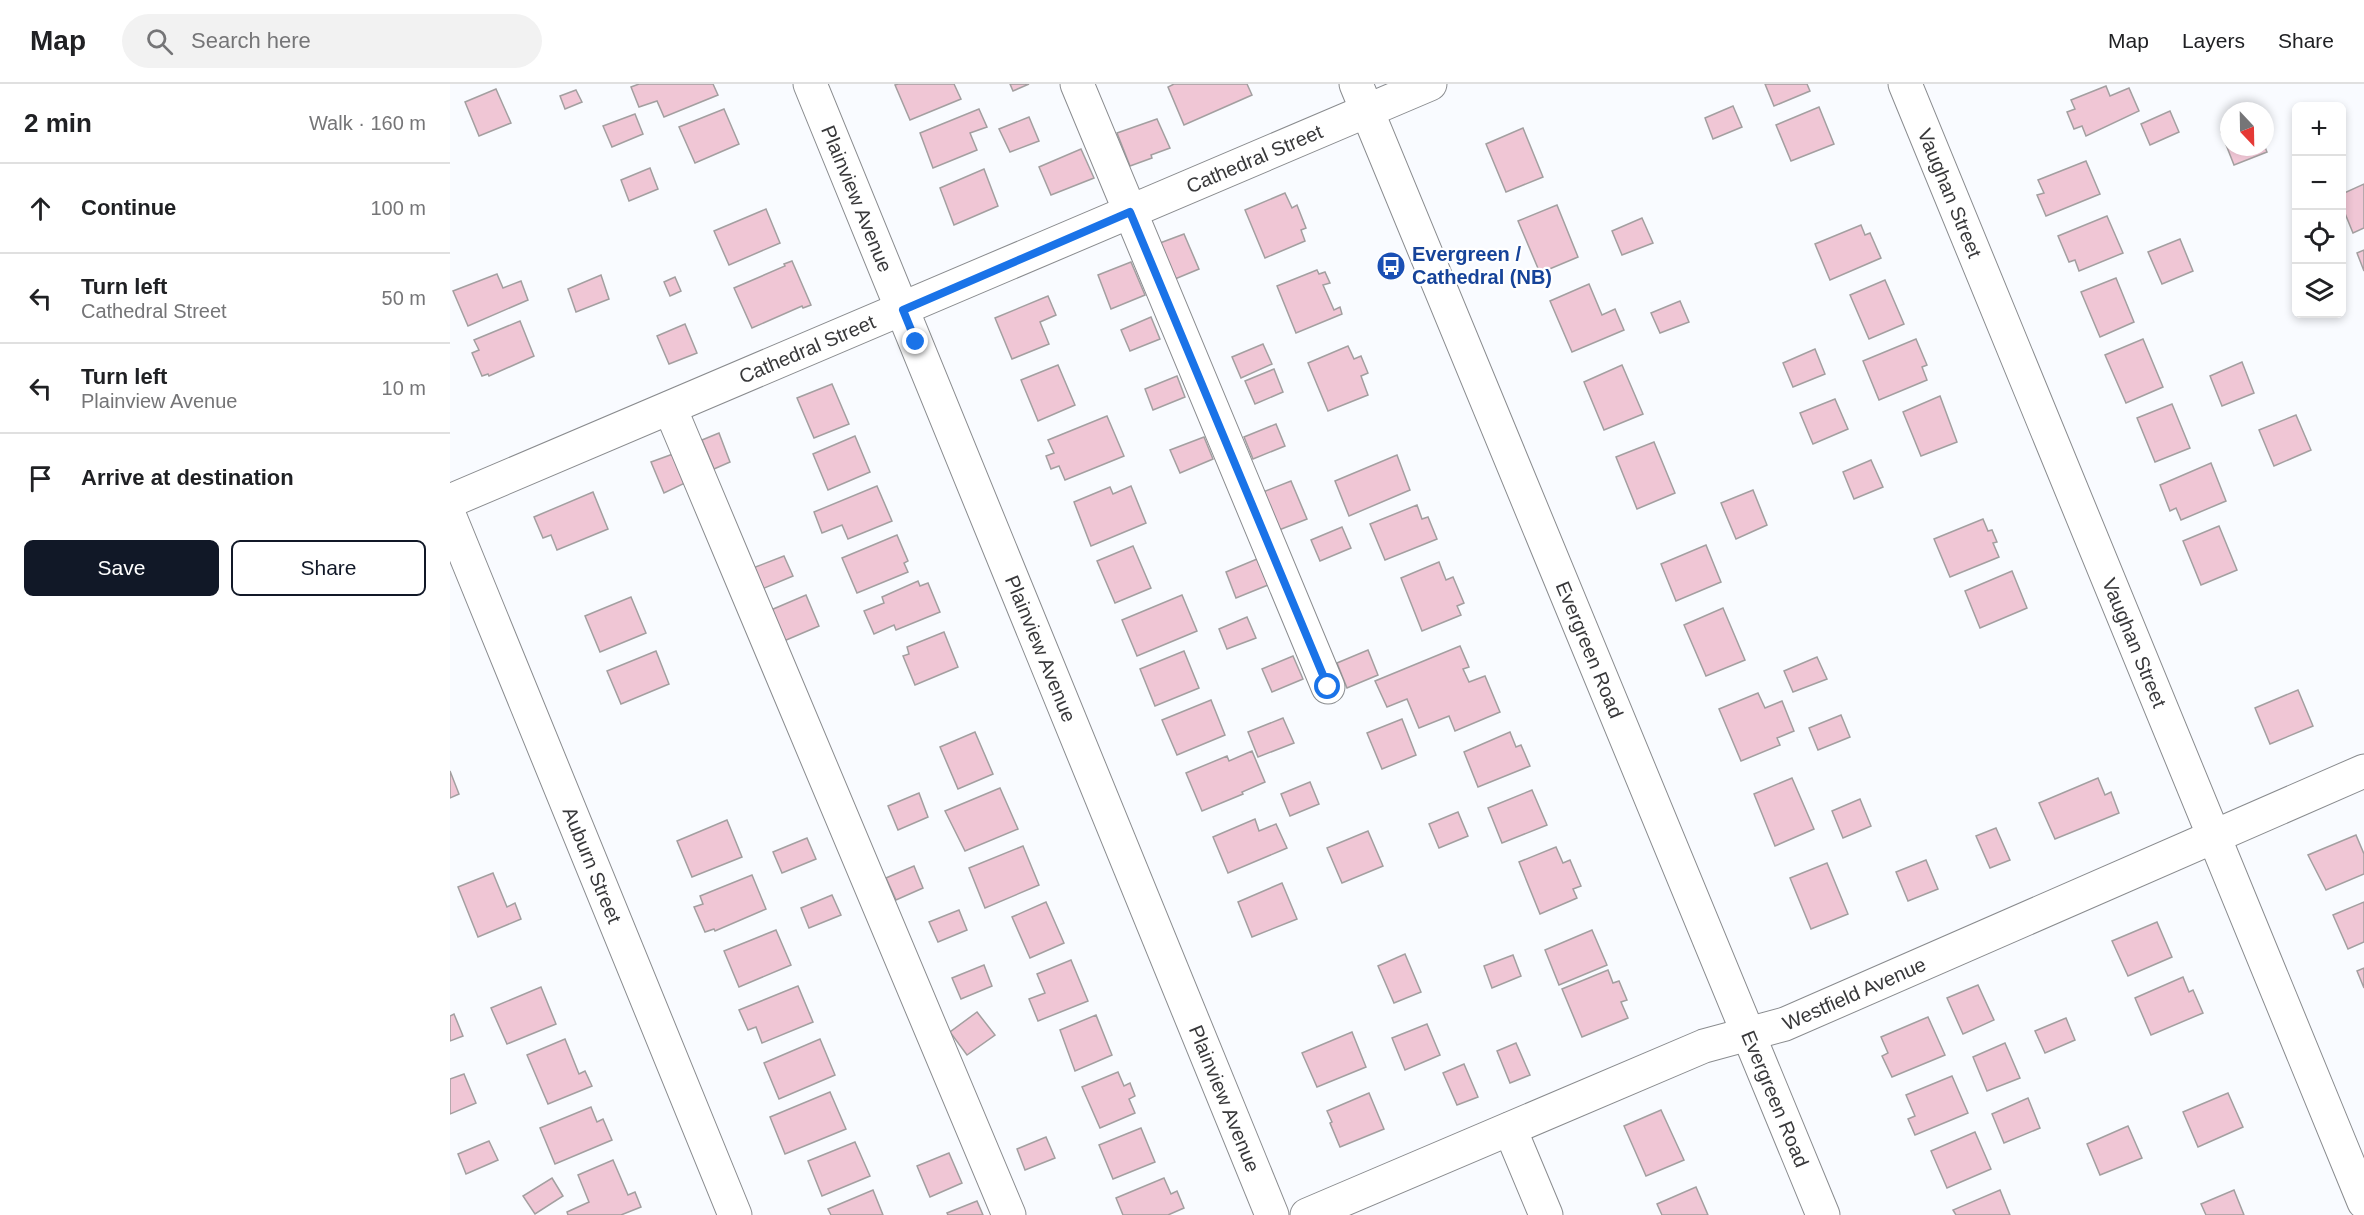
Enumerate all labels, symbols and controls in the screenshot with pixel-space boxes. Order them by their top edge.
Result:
search box [122,14,542,68]
text: Map [30,25,86,56]
icon: search [143,25,176,58]
text: Search here [191,28,311,53]
text: Map [2108,29,2149,52]
text: Layers [2182,29,2245,52]
text: Share [2278,29,2334,52]
north arrow [2220,102,2274,156]
map controls [2292,102,2346,318]
button: + [2292,102,2346,156]
text: 2 min [24,108,92,138]
text: Walk · 160 m [309,112,426,134]
street label: Cathedral Street [1183,120,1326,197]
street label: Plainview Avenue [817,122,897,275]
street label: Vaughan Street [1914,125,1986,261]
button: − [2292,156,2346,210]
icon: ahead [24,192,57,225]
text: Continue [81,195,176,220]
text: 100 m [370,197,426,219]
button: locate [2292,210,2346,264]
place label: Evergreen / Cathedral (NB) [1412,243,1552,288]
bus stop icon: Evergreen / Cathedral (NB) [1375,250,1407,282]
button: layers [2292,264,2346,318]
text: Turn left [81,274,167,299]
icon: left [24,282,57,315]
text: 50 m [382,287,426,309]
text: Cathedral Street [81,300,227,322]
street label: Cathedral Street [736,310,879,388]
route end [902,328,928,354]
text: Turn left [81,364,167,389]
icon: left [24,372,57,405]
text: 10 m [382,377,426,399]
text: Plainview Avenue [81,390,237,412]
icon: arrive [24,462,57,495]
text: Arrive at destination [81,465,294,490]
button: Save [24,540,219,596]
button: Share [231,540,426,596]
street label: Plainview Avenue [1001,572,1080,725]
street label: Vaughan Street [2098,575,2171,711]
street label: Evergreen Road [1552,578,1628,721]
route start [1314,673,1340,699]
street label: Auburn Street [559,804,626,927]
street label: Westfield Avenue [1779,953,1929,1035]
street label: Plainview Avenue [1185,1022,1264,1175]
street label: Evergreen Road [1737,1027,1813,1170]

